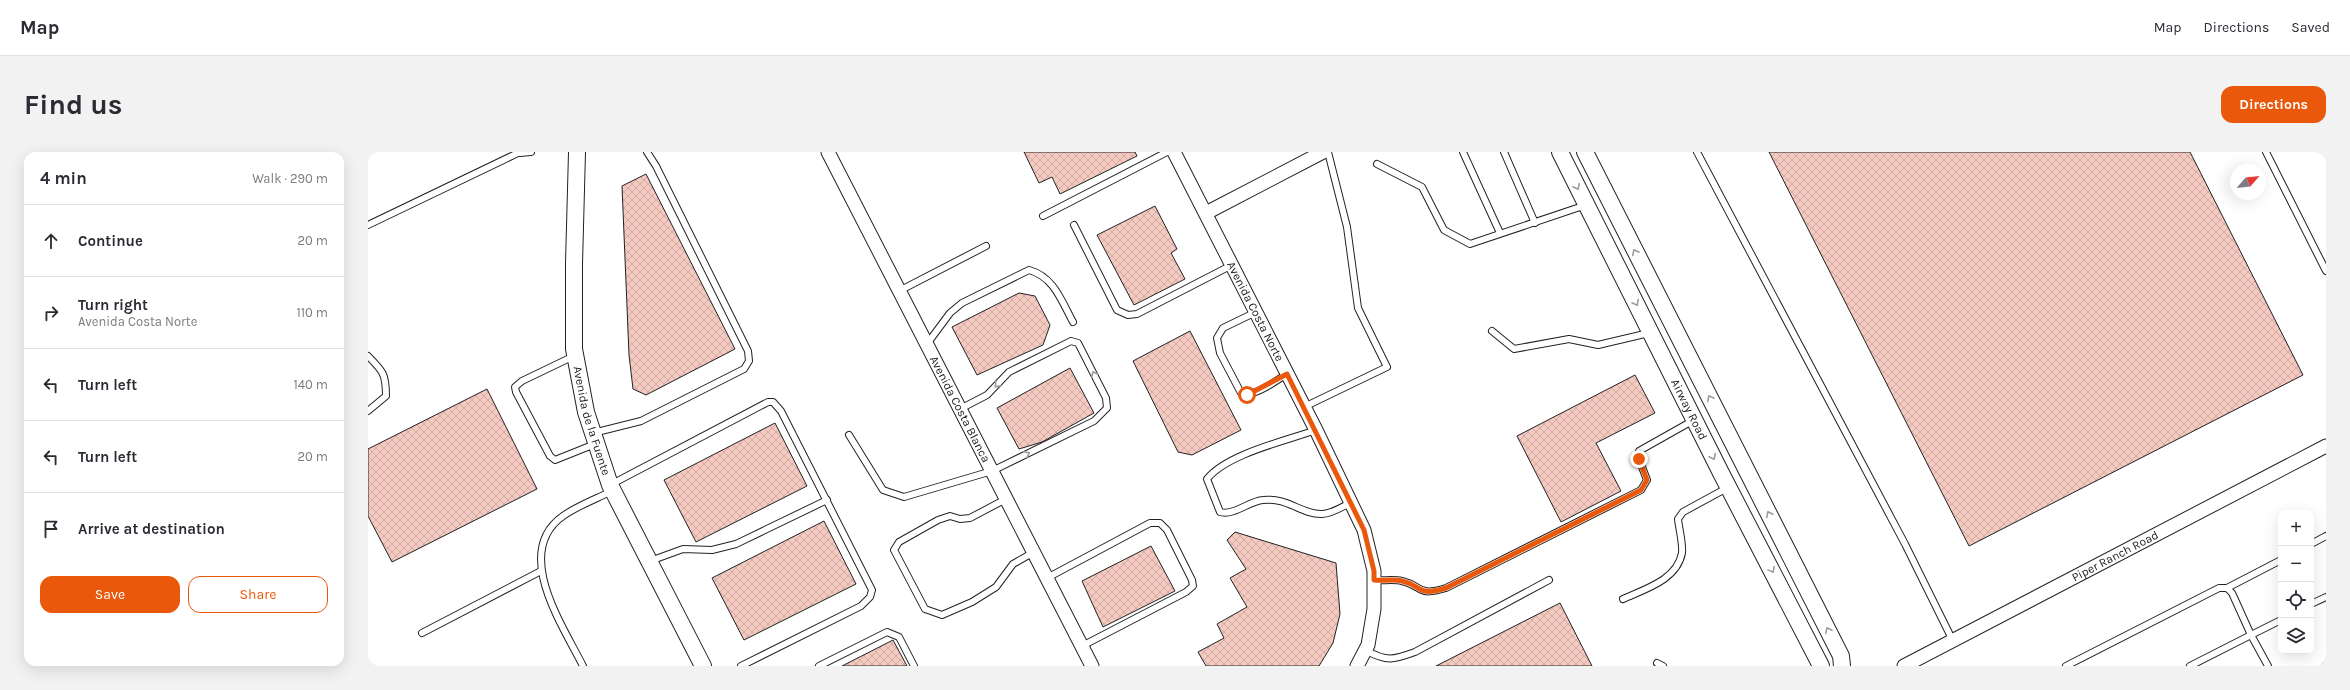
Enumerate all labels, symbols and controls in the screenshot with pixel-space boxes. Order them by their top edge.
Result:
text: Map [20,17,59,39]
text: Map [2154,19,2182,36]
text: Directions [2204,19,2269,36]
text: Saved [2291,19,2330,36]
button: Directions [2221,86,2326,123]
text: Find us [24,88,123,121]
north arrow [2230,164,2266,200]
text: 4 min [40,168,87,188]
text: Walk · 290 m [252,171,328,186]
one-way arrow [1572,183,1580,190]
icon: ahead [40,230,62,252]
text: Continue [78,232,143,250]
text: 20 m [298,233,328,248]
one-way arrow [1633,249,1640,256]
street label: Avenida Costa Norte [1224,259,1287,364]
text: Turn right [78,296,148,314]
one-way arrow [1631,299,1639,306]
icon: right [40,302,62,324]
text: 110 m [296,305,328,320]
text: Avenida Costa Norte [78,314,197,329]
street label: Avenida Costa Blanca [927,353,993,465]
street label: Avenida de la Fuente [570,365,613,477]
one-way arrow [1091,371,1099,378]
icon: left [40,374,62,396]
text: Turn left [78,376,137,394]
text: 140 m [293,377,328,392]
street label: Airway Road [1668,377,1710,442]
one-way arrow [994,381,1001,388]
route start [1238,386,1256,404]
one-way arrow [1707,395,1715,403]
icon: left [40,446,62,468]
text: Turn left [78,448,137,466]
text: 20 m [298,449,328,464]
route end [1630,450,1648,468]
one-way arrow [1022,451,1030,459]
one-way arrow [1708,453,1716,460]
map controls [2278,510,2314,654]
button: + [2278,510,2314,546]
one-way arrow [1766,511,1774,519]
icon: arrive [40,518,62,540]
text: Arrive at destination [78,520,225,538]
street label: Piper Ranch Road [2069,528,2161,584]
button: − [2278,546,2314,582]
one-way arrow [1767,566,1774,573]
button: Save [40,576,180,613]
button: Share [188,576,328,613]
button: locate [2278,582,2314,618]
button: layers [2278,618,2314,654]
one-way arrow [1825,627,1833,634]

